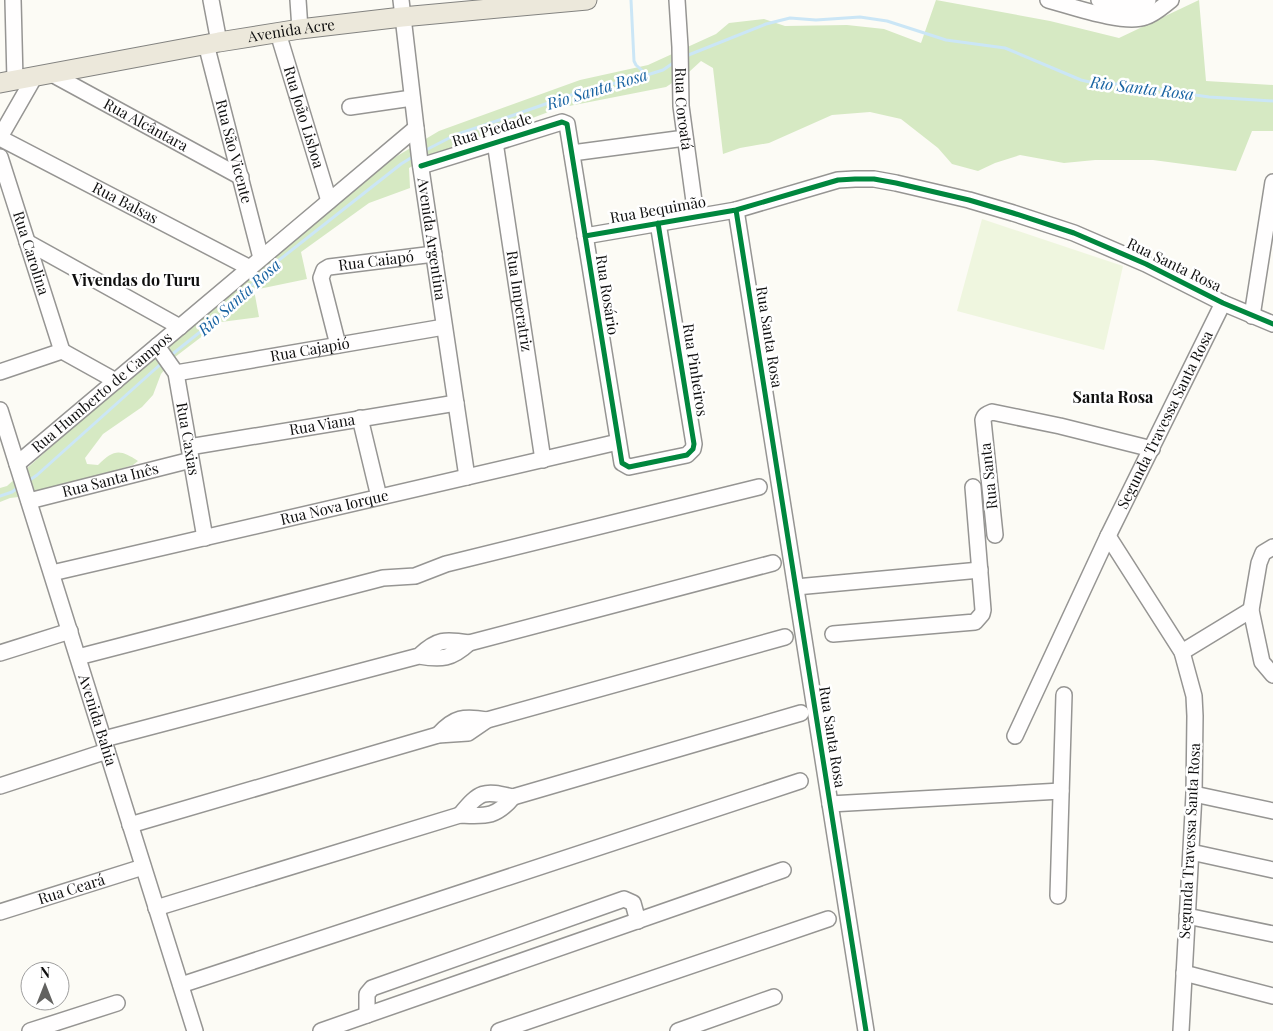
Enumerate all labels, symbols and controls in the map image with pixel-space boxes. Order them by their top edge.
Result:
street label: Avenida Acre [245,14,336,46]
street label: Rua João Lisboa [280,63,330,171]
water label: Rio Santa Rosa [543,63,650,114]
street label: Rua Coroatá [671,67,698,152]
water label: Rio Santa Rosa [1088,71,1195,104]
street label: Rua Alcântara [100,93,192,156]
street label: Rua São Vicente [212,97,258,205]
street label: Rua Piedade [449,107,534,151]
street label: Avenida Argentina [413,175,452,302]
street label: Rua Balsas [89,177,162,228]
street label: Rua Bequimão [608,191,707,227]
street label: Rua Carolina [9,208,55,298]
street label: Rua Santa Rosa [1124,233,1225,296]
street label: Rua Caiapó [337,246,415,275]
street label: Rua Imperatriz [503,249,538,353]
street label: Rua Rosário [592,253,624,336]
water label: Rio Santa Rosa [192,254,285,340]
district label: Vivendas do Turu [71,269,201,290]
street label: Rua Santa Rosa [752,285,788,390]
street label: Rua Pinheiros [679,322,713,418]
street label: Segunda Travessa Santa Rosa [1112,326,1217,512]
street label: Rua Humberto de Campos [27,327,176,457]
street label: Rua Cajapió [269,332,351,366]
district label: Santa Rosa [1073,386,1154,407]
street label: Rua Caxias [172,401,205,477]
street label: Rua Viana [288,409,357,439]
street label: Rua Santa [975,441,1001,510]
street label: Rua Santa Inês [60,458,161,501]
street label: Rua Nova Iorque [278,484,390,529]
street label: Avenida Bahia [74,671,122,769]
street label: Rua Santa Rosa [815,685,851,790]
street label: Segunda Travessa Santa Rosa [1174,742,1204,939]
street label: Rua Ceará [35,868,108,908]
north arrow [20,961,70,1011]
text: N [40,963,50,982]

